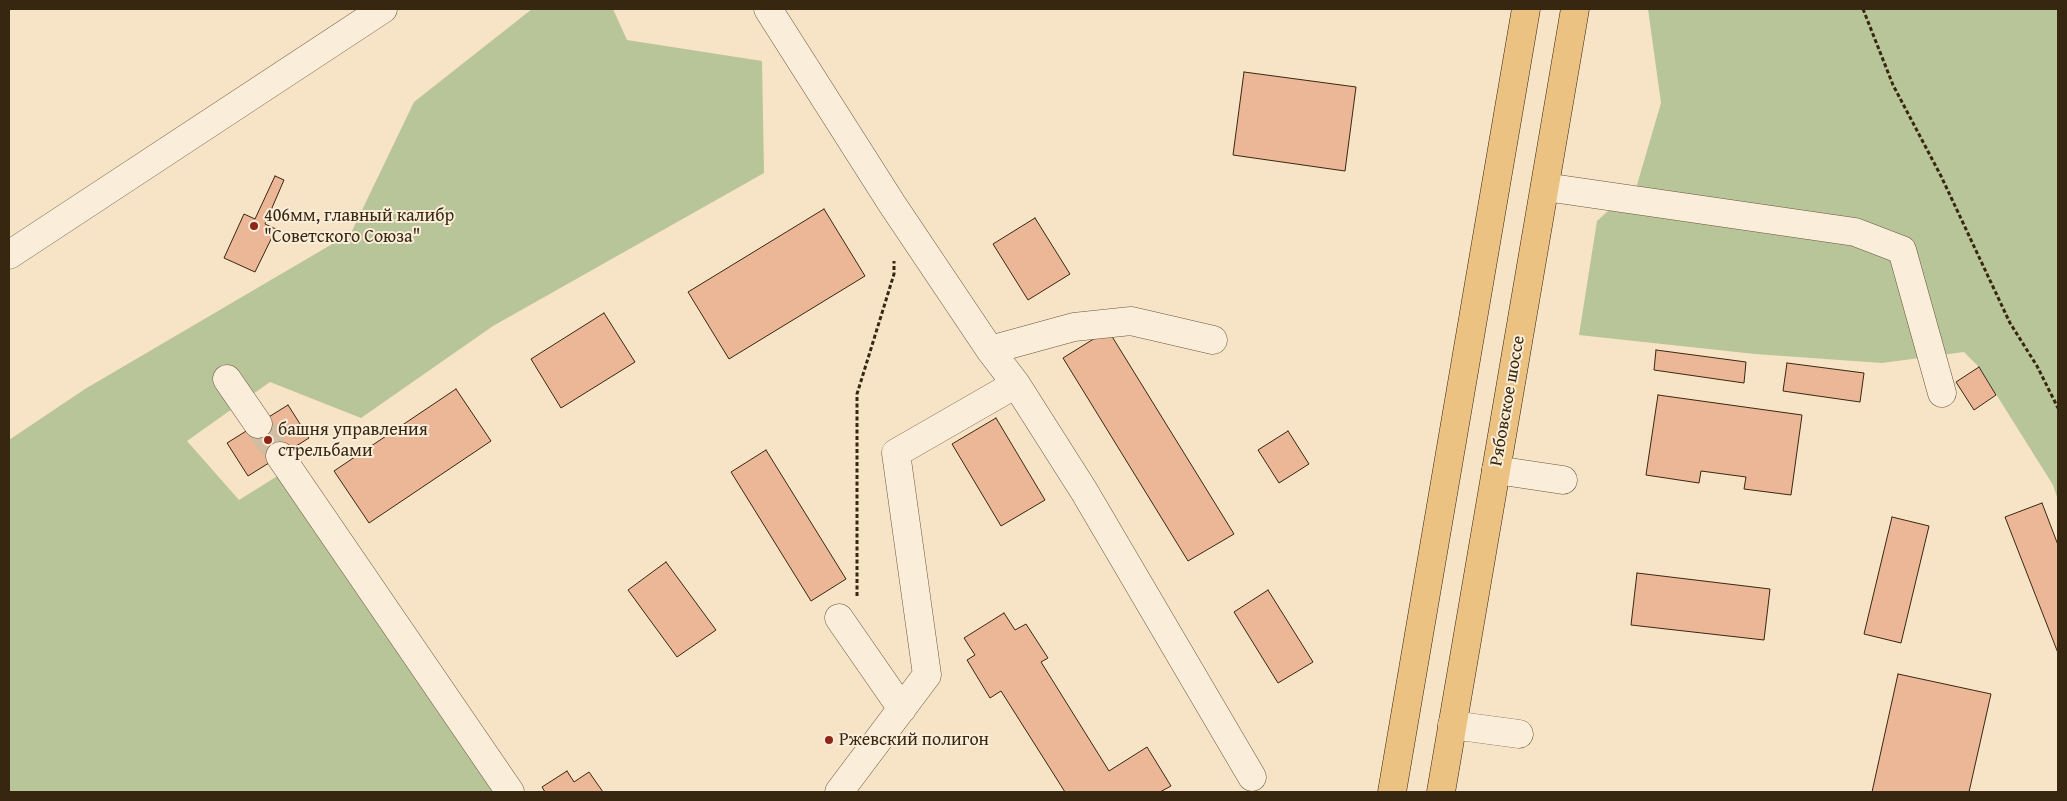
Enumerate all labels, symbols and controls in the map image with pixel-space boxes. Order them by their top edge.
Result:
place label: 406мм, главный калибр "Советского Союза" [264,205,454,248]
marker: 406мм, главный калибр "Советского Союза" [248,220,260,232]
street label: Рябовское шоссе [1486,334,1530,468]
place label: башня управления стрельбами [278,419,428,462]
marker: башня управления стрельбами [262,434,274,446]
place label: Ржевский полигон [839,729,989,751]
marker: Ржевский полигон [823,734,835,746]

